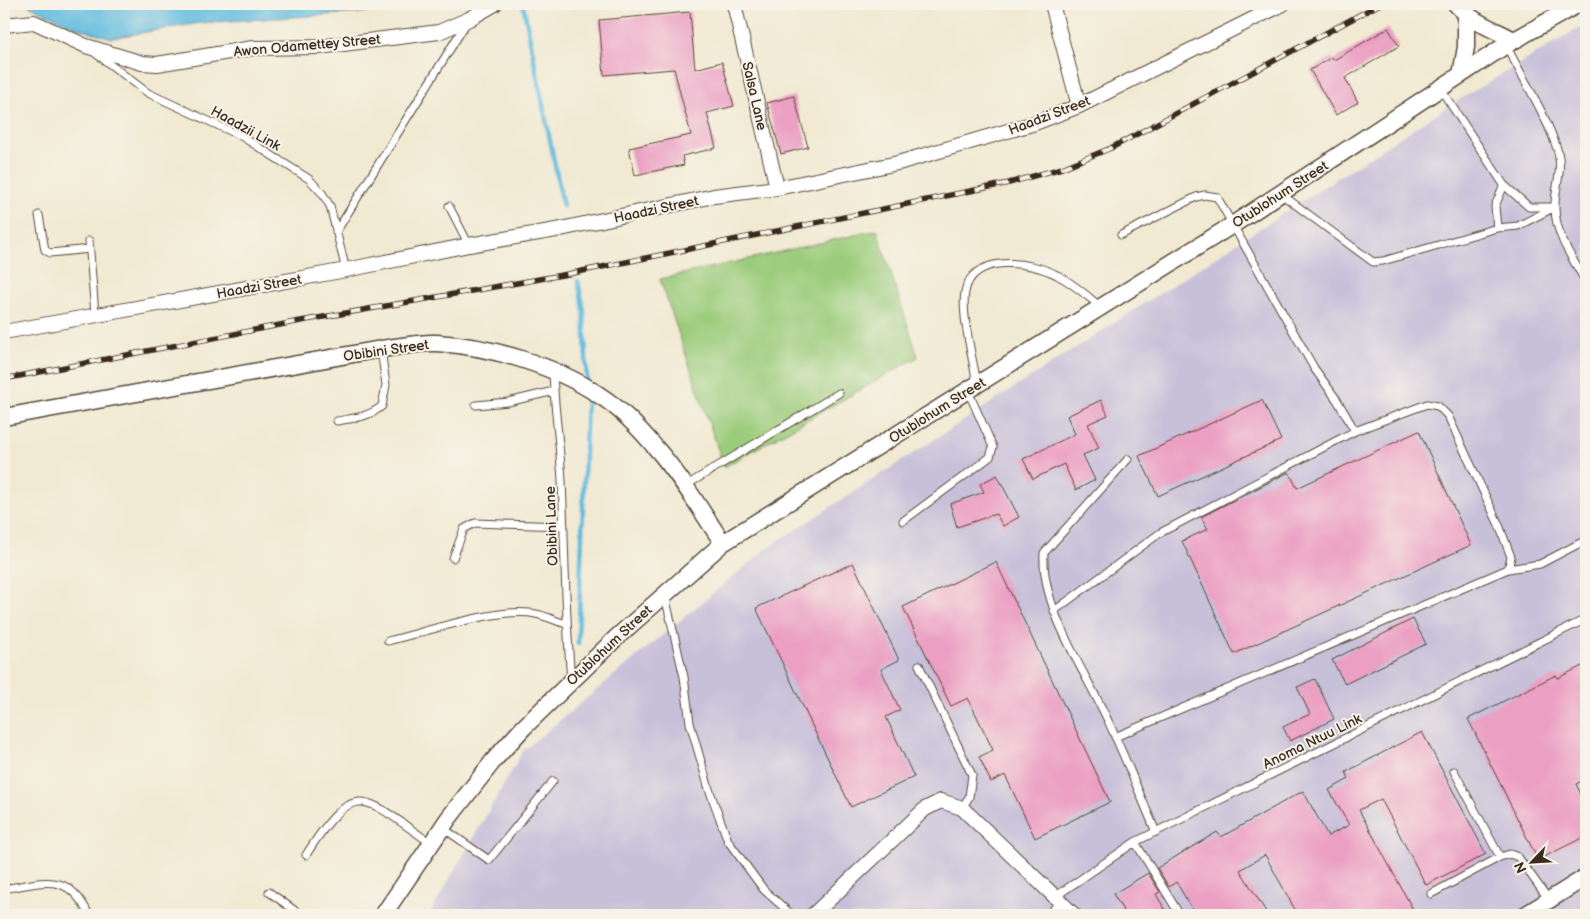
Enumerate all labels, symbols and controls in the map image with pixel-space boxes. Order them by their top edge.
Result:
street label: Awon Odamettey Street [233,31,382,60]
street label: Salsa Lane [738,60,771,132]
street label: Haadzi Street [1006,92,1093,139]
street label: Haadzii Link [208,102,284,155]
street label: Otublohum Street [1229,157,1332,232]
street label: Haadzi Street [612,192,701,227]
street label: Haadzi Street [215,271,304,302]
street label: Obibini Street [342,336,431,365]
street label: Otublohum Street [886,374,989,447]
street label: Obibini Lane [542,486,561,566]
street label: Otublohum Street [563,601,656,689]
street label: Anoma Ntuu Link [1260,710,1365,773]
north arrow [1508,836,1558,886]
text: N [1511,859,1531,876]

